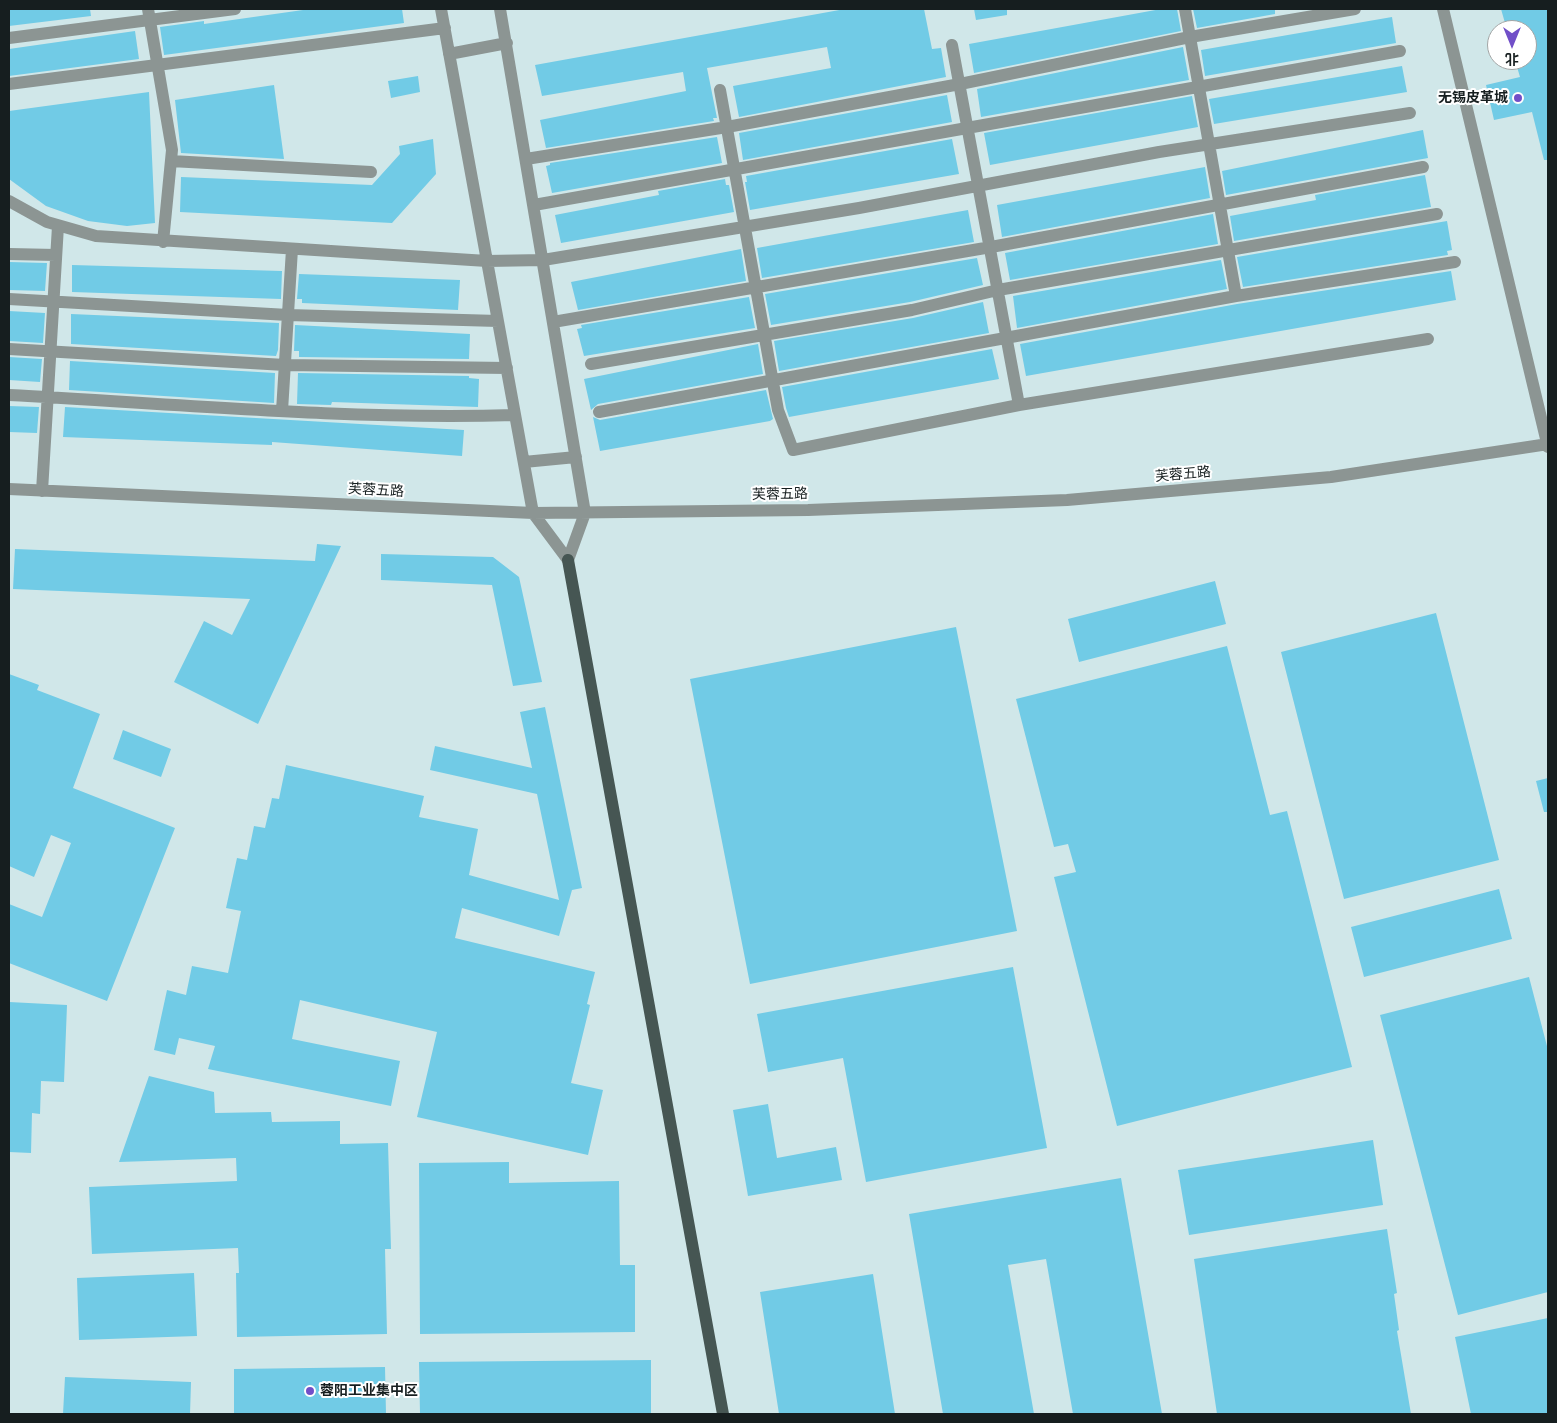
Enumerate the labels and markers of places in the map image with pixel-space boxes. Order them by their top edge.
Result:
place label: 无锡皮革城 [1438,90,1508,106]
marker: 无锡皮革城 [1512,92,1524,104]
place label: 蓉阳工业集中区 [320,1383,418,1399]
marker: 蓉阳工业集中区 [304,1385,316,1397]

